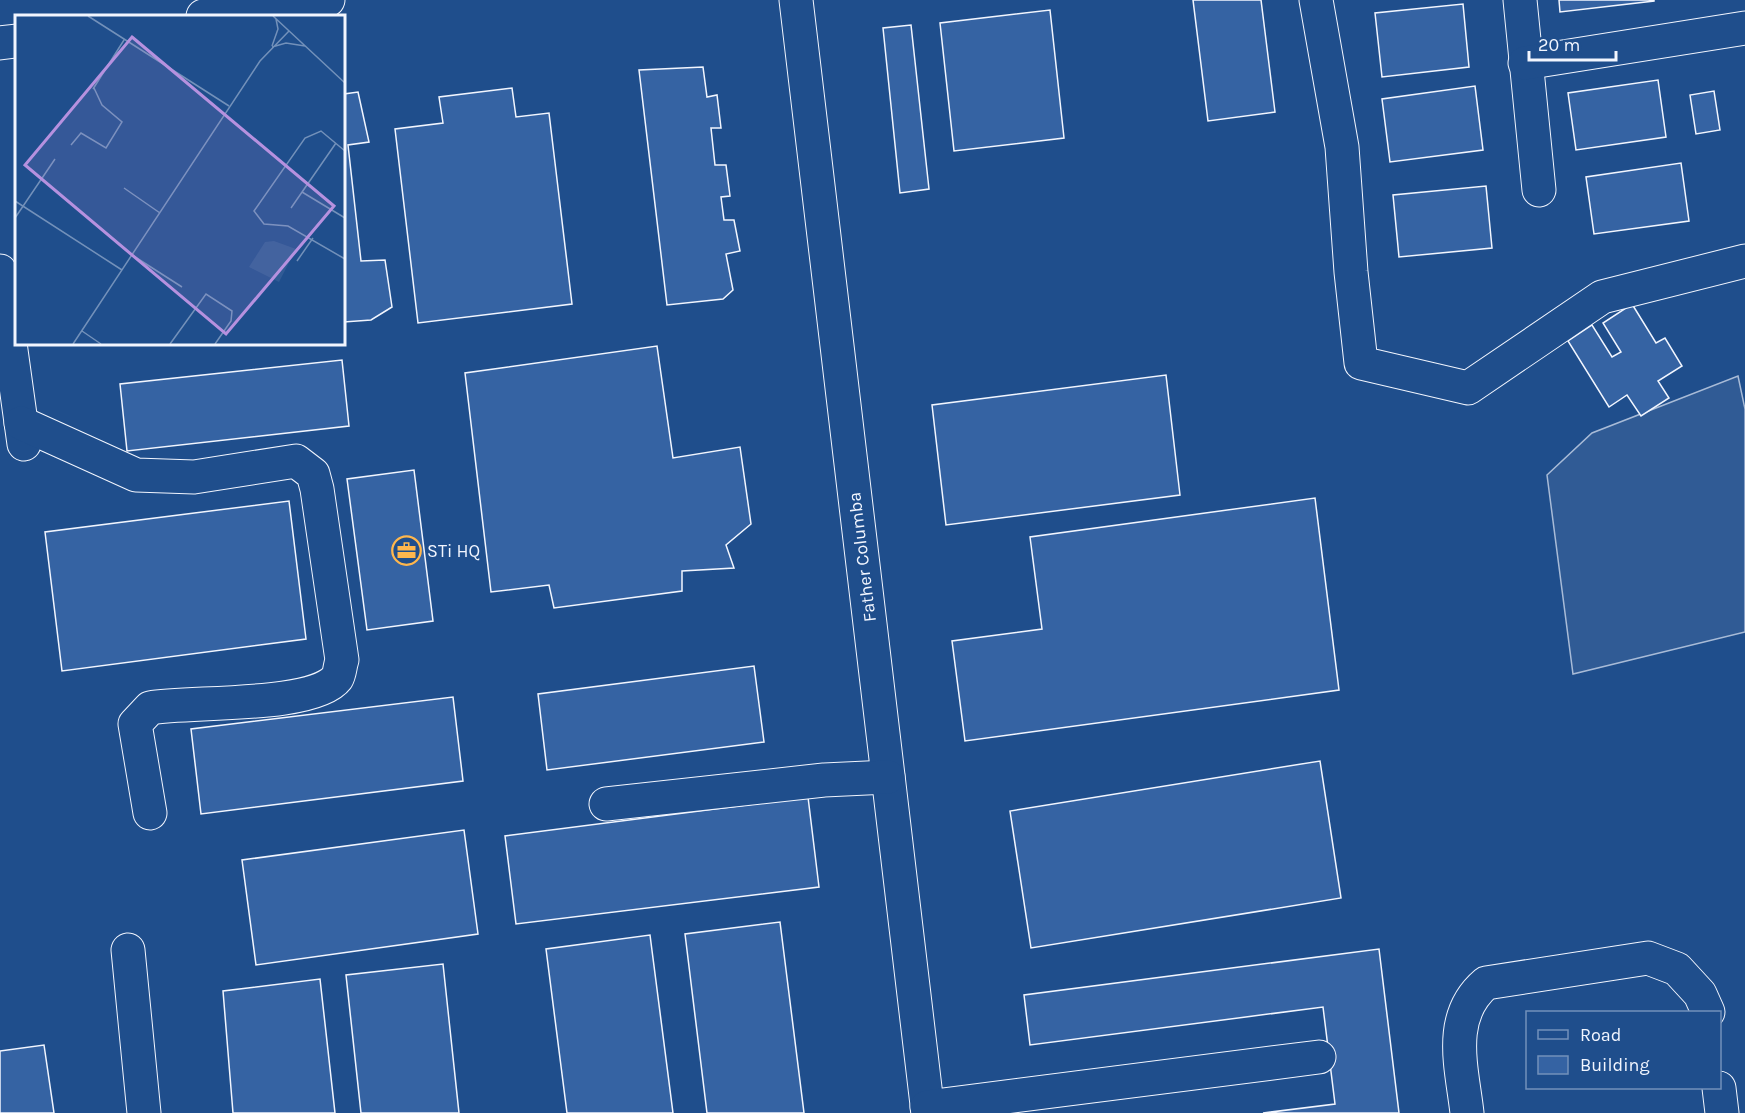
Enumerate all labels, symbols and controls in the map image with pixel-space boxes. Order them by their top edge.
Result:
inset map [15,15,345,345]
scale bar [1529,24,1616,62]
text: 20 m [1538,34,1580,56]
street label: Father Columba [843,491,881,623]
office icon: STi HQ [390,535,422,567]
place label: STi HQ [427,540,480,562]
legend [1526,1011,1721,1089]
text: Road [1580,1024,1621,1046]
text: Building [1580,1054,1650,1076]

